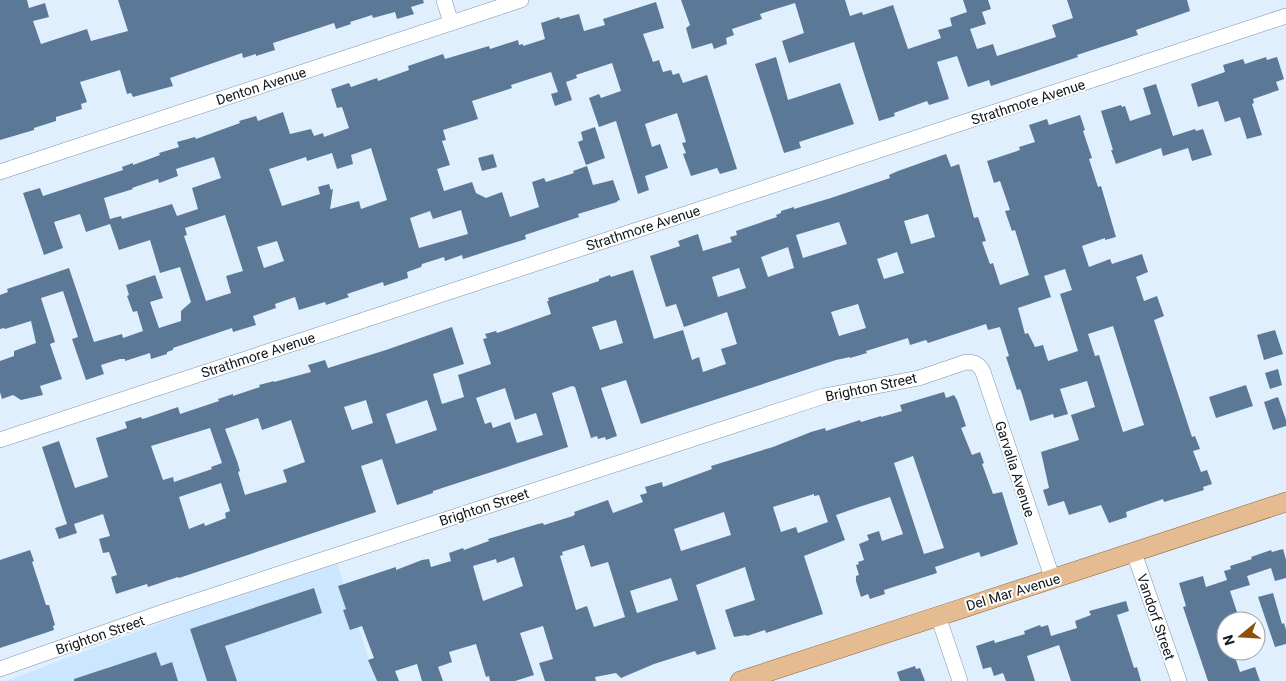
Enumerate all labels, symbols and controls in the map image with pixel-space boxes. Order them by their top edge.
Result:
street label: Denton Avenue [214,64,308,108]
street label: Strathmore Avenue [969,76,1087,128]
street label: Strathmore Avenue [584,202,702,254]
street label: Strathmore Avenue [199,329,317,381]
street label: Brighton Street [824,369,919,404]
street label: Garvalia Avenue [992,419,1038,519]
street label: Brighton Street [437,485,531,529]
street label: Del Mar Avenue [964,570,1062,614]
street label: Vandorf Street [1134,572,1178,663]
north arrow [1216,611,1266,661]
street label: Brighton Street [53,612,147,658]
text: N [1219,633,1238,647]

